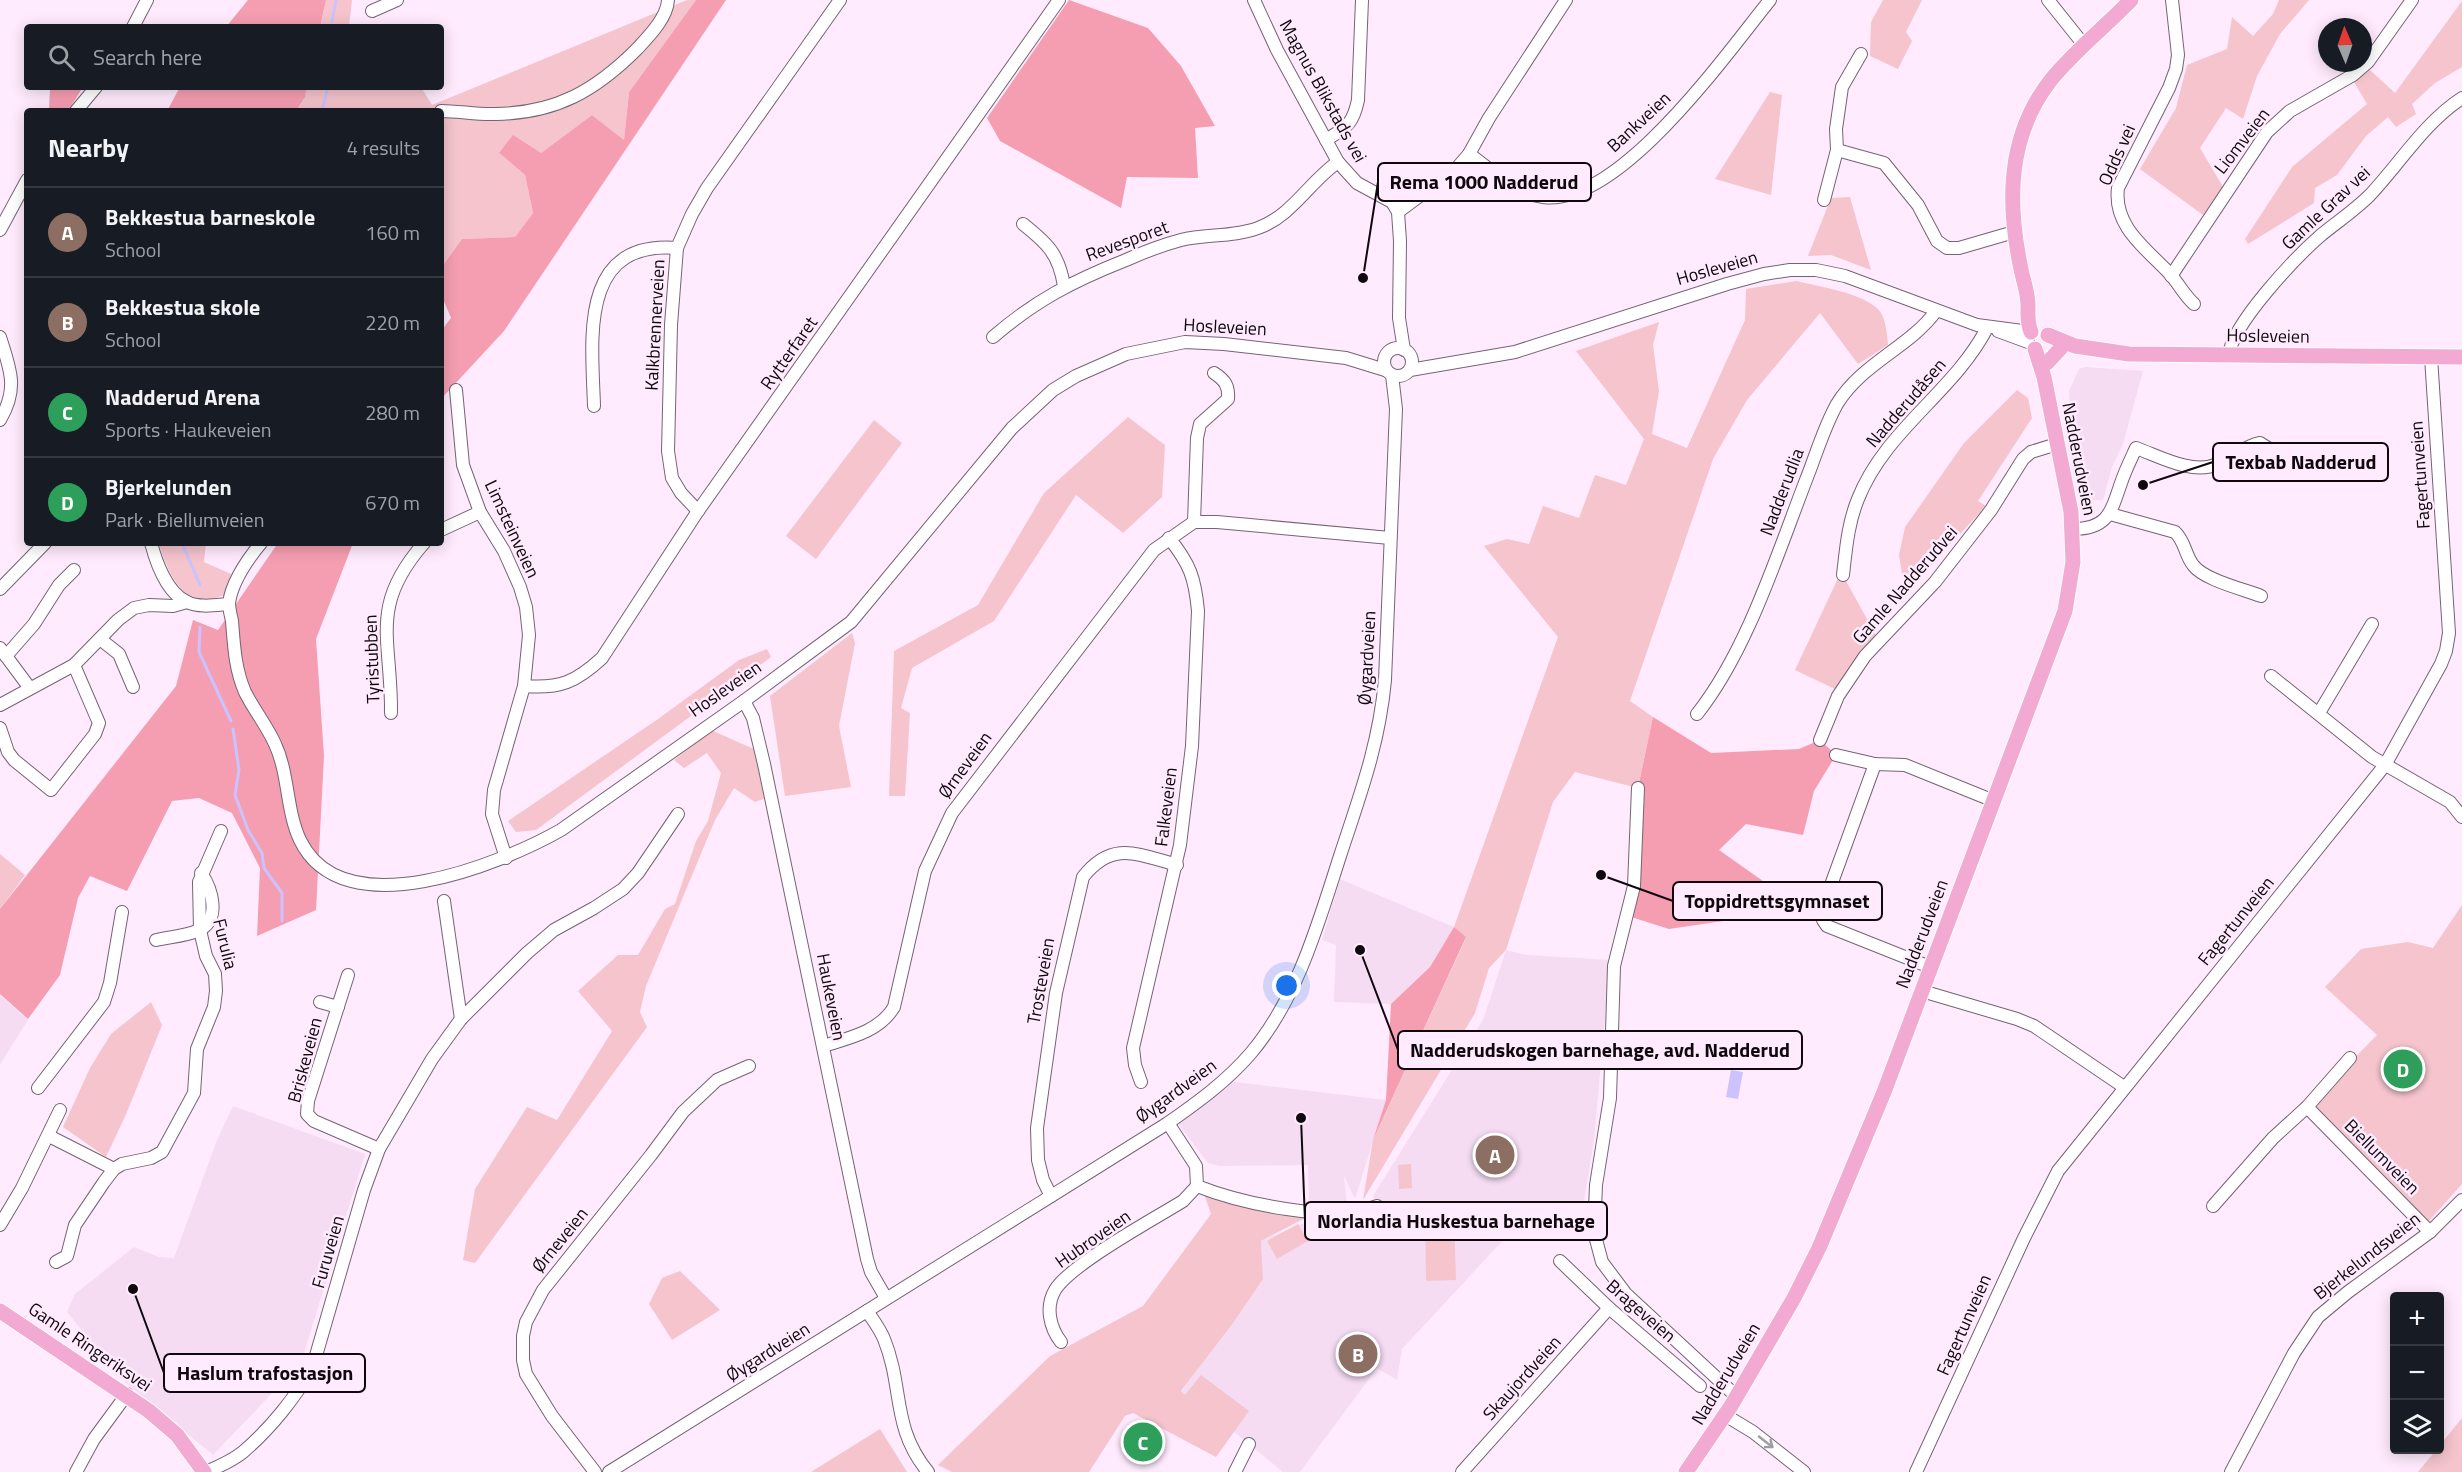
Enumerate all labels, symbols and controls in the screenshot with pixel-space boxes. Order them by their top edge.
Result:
street label: Magnus Blikstads vei [1273,14,1374,167]
north arrow [2318,18,2372,72]
search box [24,24,444,90]
text: Search here [93,40,202,74]
icon: search [45,41,78,74]
street label: Bankveien [1601,85,1677,158]
street label: Liomveien [2207,102,2276,179]
street label: Odds vei [2091,120,2142,190]
text: Nearby [48,128,129,167]
text: 4 results [347,132,420,163]
street label: Gamle Grav vei [2275,159,2376,256]
callout: Rema 1000 Nadderud [1378,163,1591,201]
text: Rema 1000 Nadderud [1390,166,1578,197]
text: Bekkestua barneskole [105,200,315,234]
street label: Revesporet [1082,213,1173,268]
text: A [61,217,74,248]
text: 160 m [365,217,420,248]
text: School [105,234,161,265]
street label: Hosleveien [1673,243,1761,292]
street label: Kalkbrennerveien [638,259,671,391]
text: Bekkestua skole [105,290,260,324]
text: B [61,307,74,338]
text: 220 m [365,307,420,338]
street label: Rytterfaret [753,310,824,395]
street label: Hosleveien [1183,311,1267,342]
street label: Hosleveien [2226,321,2310,350]
text: School [105,324,161,355]
street label: Nadderudåsen [1859,352,1952,453]
text: Nadderud Arena [105,380,260,414]
text: C [62,397,73,428]
text: 280 m [365,397,420,428]
street label: Nadderudveien [2055,400,2104,518]
text: Sports · Haukeveien [105,414,271,445]
street label: Fagertunveien [2402,420,2437,530]
callout: Texbab Nadderud [2213,443,2388,481]
street label: Nadderudlia [1752,444,1811,539]
text: Texbab Nadderud [2226,446,2376,477]
text: Bjerkelunden [105,470,232,504]
street label: Limsteinveien [478,475,547,582]
text: D [61,487,74,518]
text: 670 m [365,487,420,518]
text: Park · Biellumveien [105,504,264,535]
street label: Gamle Nadderudvei [1846,520,1964,650]
street label: Øygardveien [1351,610,1382,706]
street label: Tyristubben [356,614,387,704]
street label: Hosleveien [683,654,767,724]
street label: Ørneveien [931,726,998,804]
street label: Falkeveien [1147,766,1184,848]
street label: Fagertunveien [2191,870,2280,971]
street label: Nadderudveien [1888,875,1955,992]
callout: Toppidrettsgymnaset [1673,882,1882,920]
text: Toppidrettsgymnaset [1685,885,1869,916]
street label: Furulia [206,916,245,972]
street label: Trosteveien [1020,936,1061,1026]
street label: Haukeveien [810,951,853,1043]
your location [1272,971,1301,1000]
street label: Briskeveien [280,1014,329,1106]
callout: Nadderudskogen barnehage, avd. Nadderud [1398,1031,1802,1069]
text: Nadderudskogen barnehage, avd. Nadderud [1410,1034,1790,1065]
pin: D [2384,1046,2422,1092]
street label: Øygardveien [1130,1052,1222,1129]
street label: Biellumveien [2338,1113,2426,1201]
pin: A [1476,1132,1514,1178]
street label: Ørneveien [525,1201,594,1278]
callout: Norlandia Huskestua barnehage [1305,1202,1607,1240]
street label: Hubroveien [1049,1203,1136,1275]
text: Norlandia Huskestua barnehage [1317,1205,1595,1236]
street label: Bjerkelundsveien [2307,1205,2426,1306]
street label: Furuveien [304,1212,351,1292]
street label: Fagertunveien [1929,1270,1998,1380]
street label: Brageveien [1600,1273,1682,1349]
map controls [2390,1292,2444,1454]
button: + [2390,1292,2444,1346]
street label: Gamle Ringeriksvei [23,1295,158,1398]
street label: Øygardveien [721,1315,815,1388]
street label: Nadderudveien [1684,1318,1767,1430]
street label: Skaujordveien [1476,1329,1567,1426]
pin: B [1338,1332,1378,1376]
button: − [2390,1346,2444,1400]
callout: Haslum trafostasjon [164,1354,365,1392]
text: Haslum trafostasjon [177,1357,353,1388]
button: layers [2390,1400,2444,1454]
pin: C [1124,1420,1162,1464]
one-way arrow [1757,1435,1773,1448]

